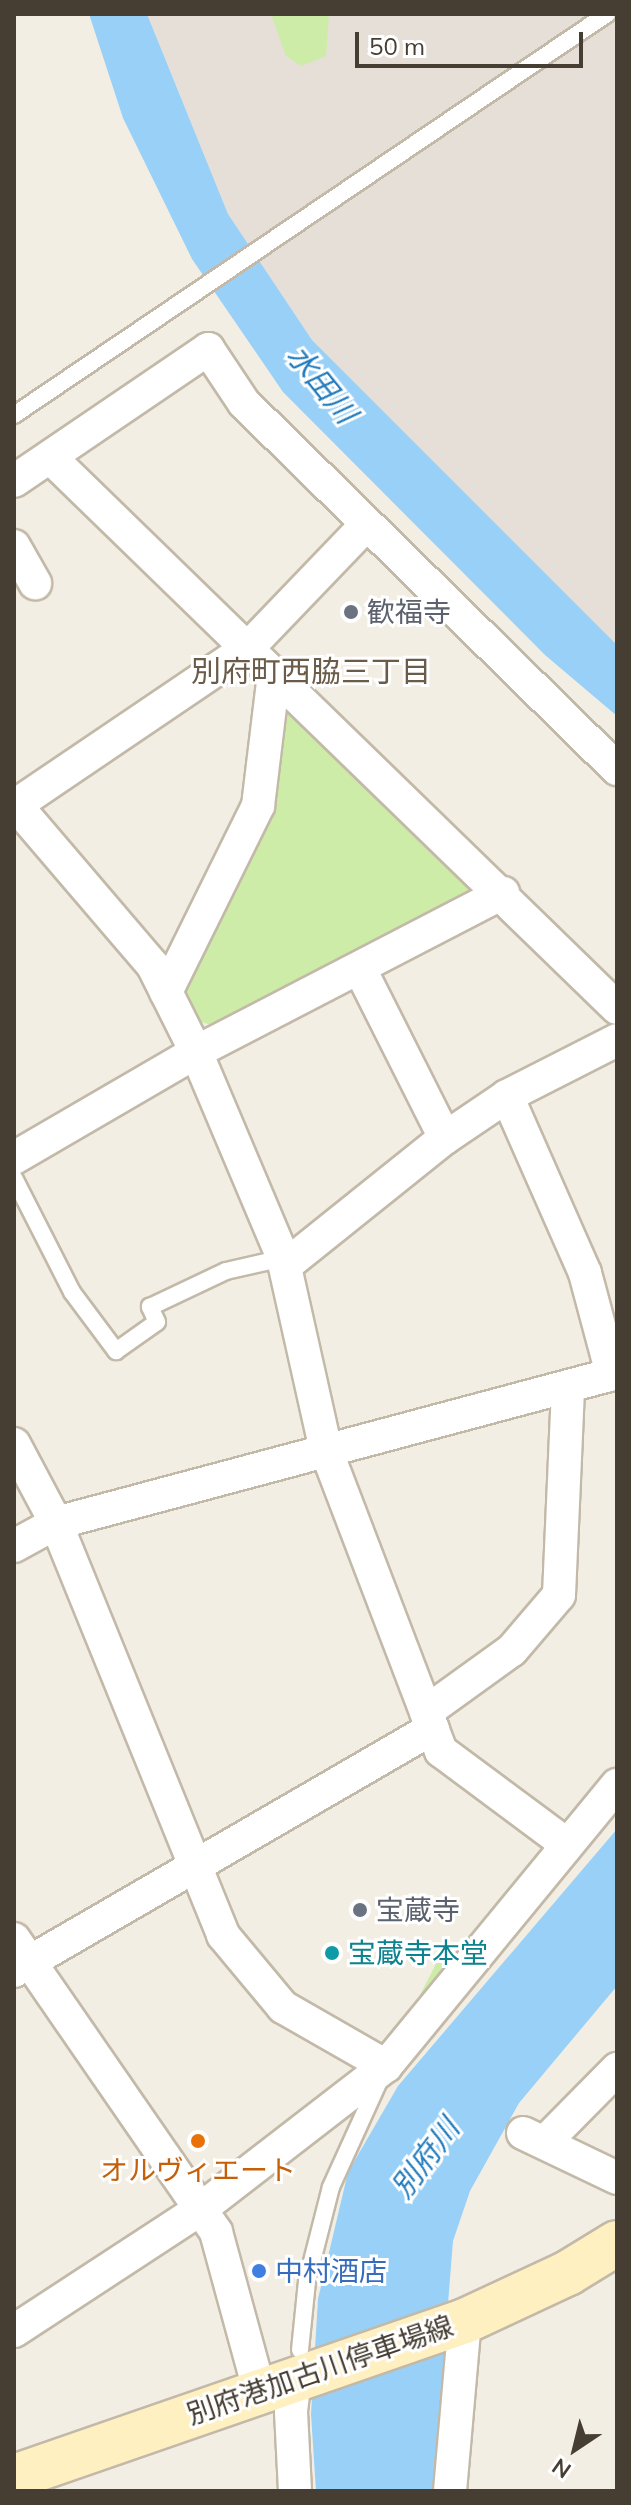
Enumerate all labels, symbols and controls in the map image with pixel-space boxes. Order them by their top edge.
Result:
scale bar [359,16,587,66]
text: 50 m [369,31,425,61]
water label: 水田川 [280,338,364,430]
place label: 歓福寺 [367,595,451,629]
marker: 歓福寺 [342,603,360,621]
district label: 別府町西脇三丁目 [191,653,431,689]
place label: 宝蔵寺 [376,1893,460,1927]
marker: 宝蔵寺 [351,1901,369,1919]
place label: 宝蔵寺本堂 [348,1936,488,1970]
marker: 宝蔵寺本堂 [323,1944,341,1962]
water label: 別府川 [384,2111,466,2205]
marker: オルヴィエート [189,2132,207,2150]
place label: オルヴィエート [100,2153,296,2187]
place label: 中村酒店 [275,2254,387,2288]
marker: 中村酒店 [250,2262,268,2280]
street label: 別府港加古川停車場線 [182,2309,458,2431]
north arrow [535,2409,615,2489]
text: N [546,2452,576,2485]

